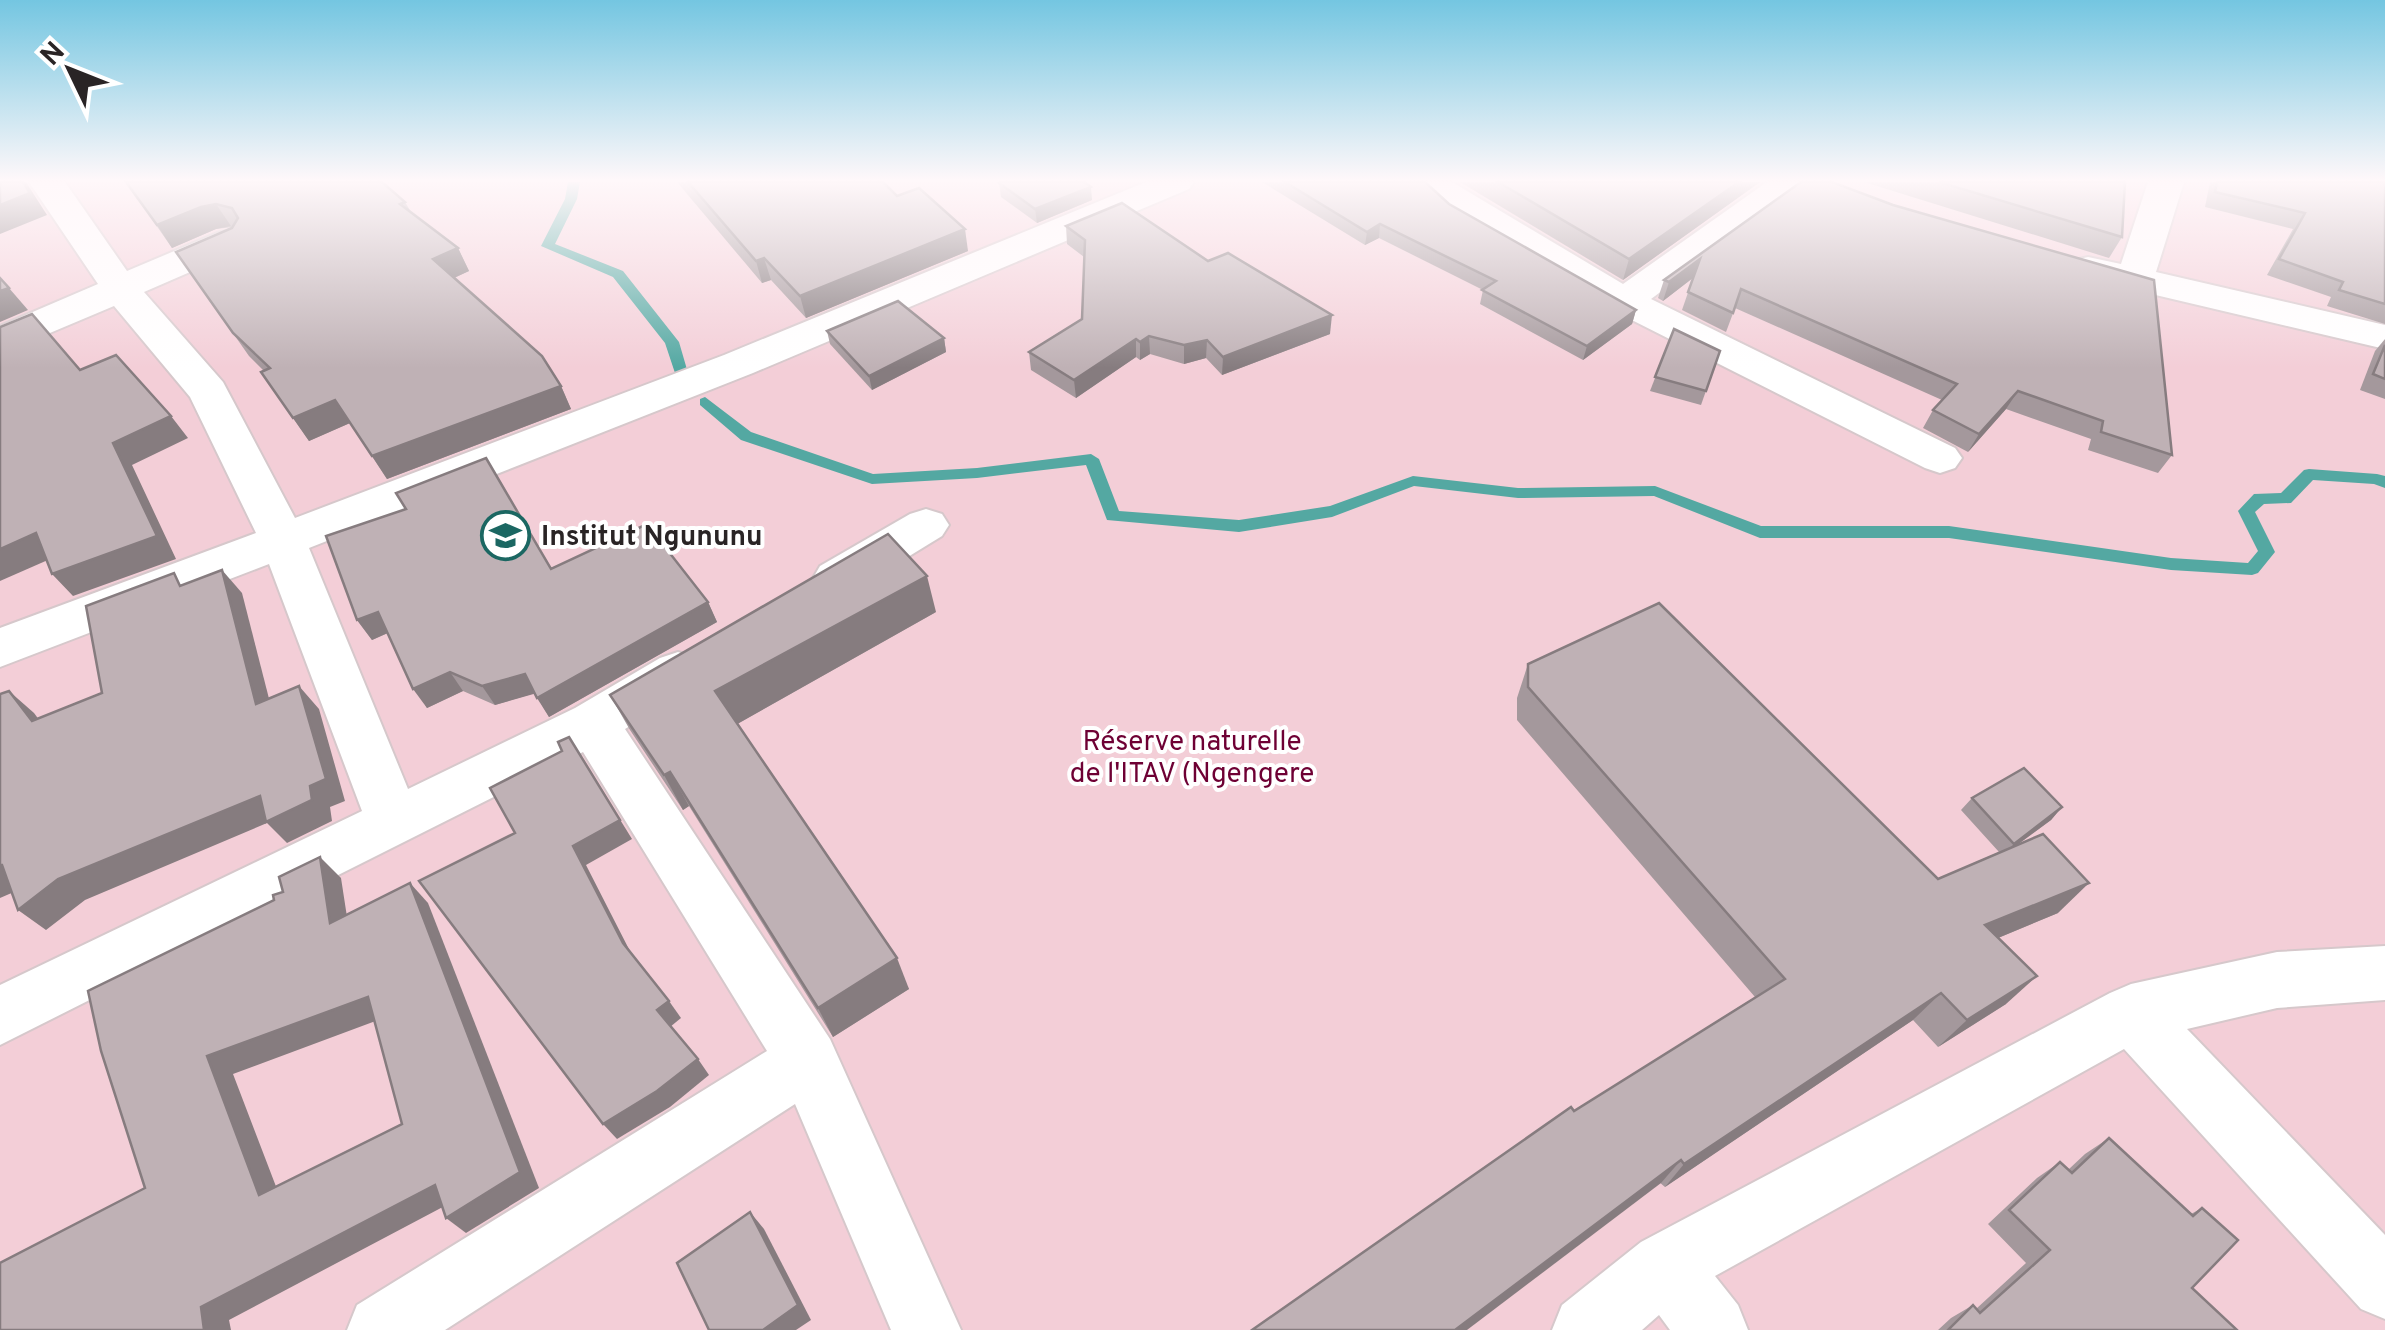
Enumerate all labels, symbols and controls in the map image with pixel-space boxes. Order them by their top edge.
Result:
north arrow [20,20,120,120]
text: N [34,35,74,75]
school or university icon: Institut Ngununu [480,509,532,561]
place label: Institut Ngununu [541,520,763,556]
park label: Réserve naturelle de l'ITAV (Ngengere [1070,725,1314,793]

